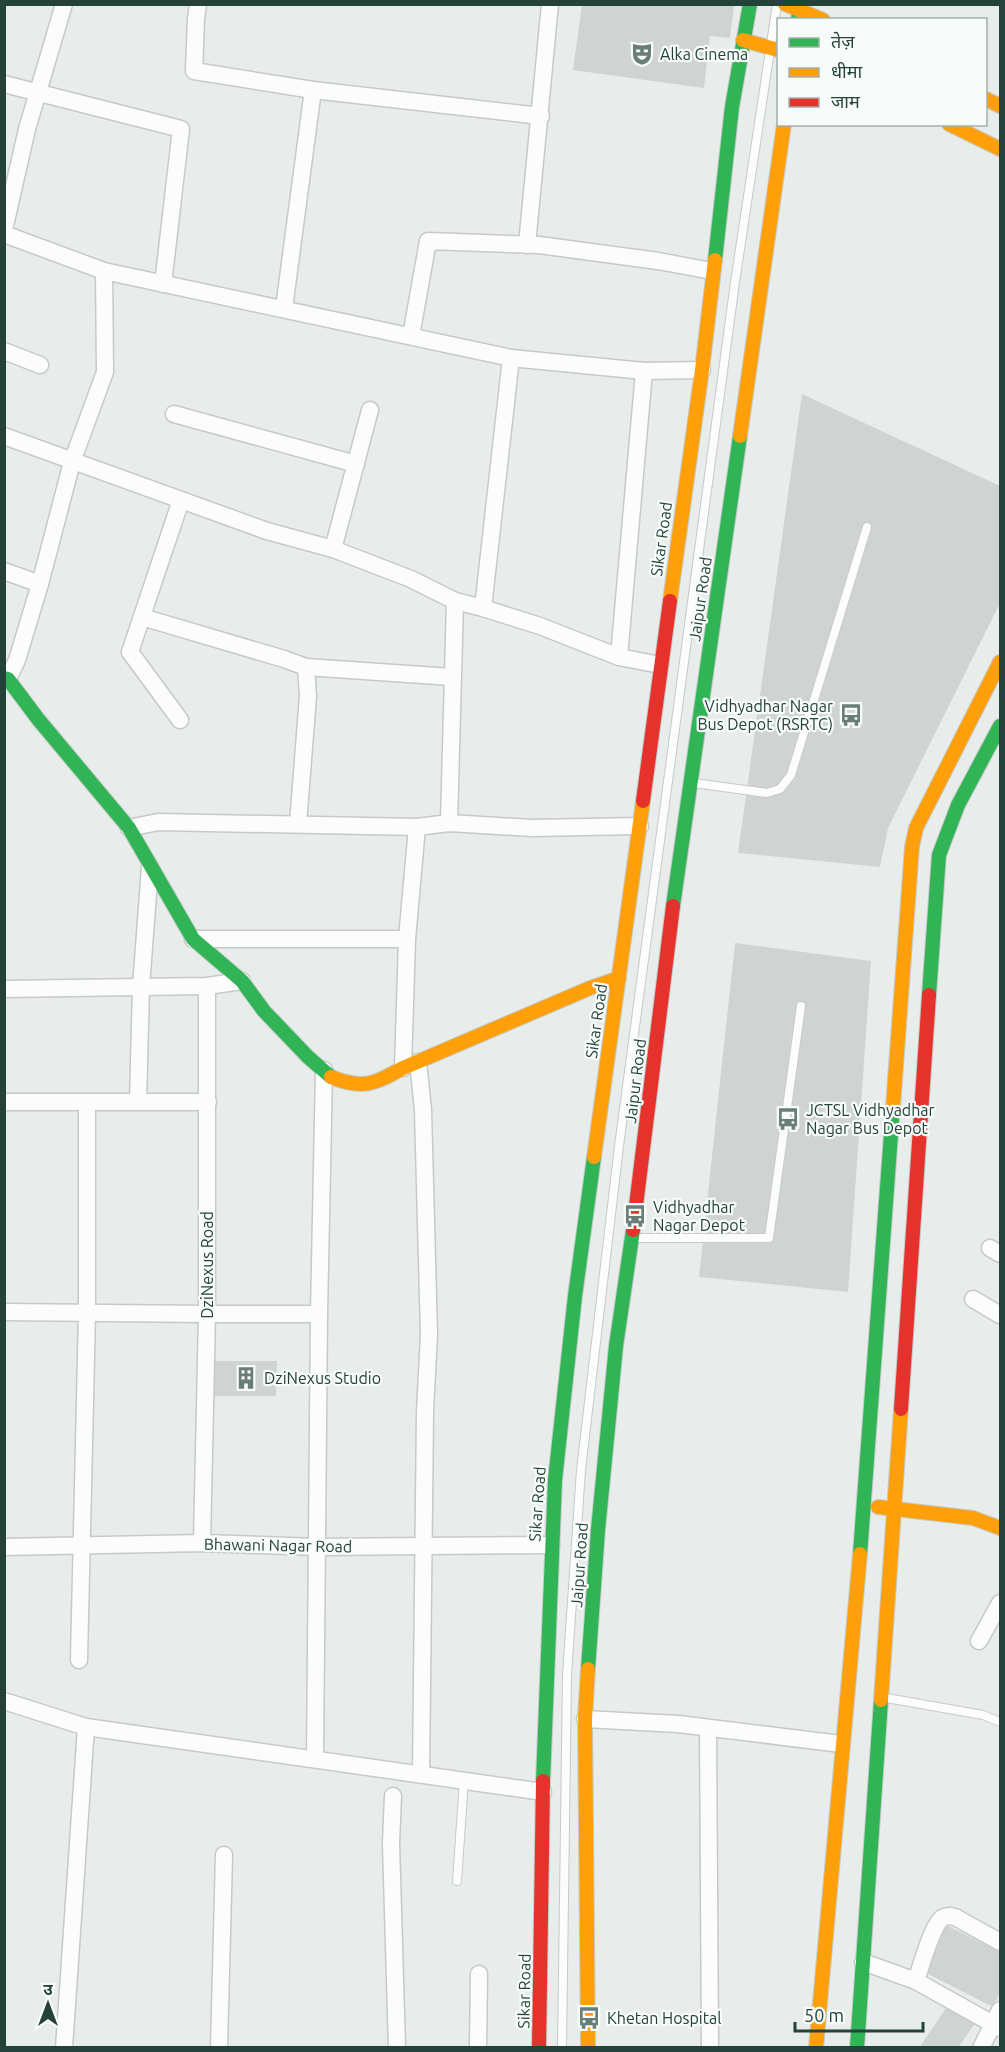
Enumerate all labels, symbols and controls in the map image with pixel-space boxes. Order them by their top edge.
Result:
legend [777,18,987,126]
text: तेज़ [831,31,855,51]
theatre icon: Alka Cinema [629,41,655,67]
place label: Alka Cinema [660,45,748,63]
text: धीमा [831,61,862,81]
text: जाम [831,91,861,111]
street label: Sikar Road [647,501,675,577]
street label: Jaipur Road [685,556,715,642]
place label: Vidhyadhar Nagar Bus Depot (RSRTC) [697,697,833,734]
bus stop icon: Vidhyadhar Nagar Bus Depot (RSRTC) [838,702,864,728]
street label: Sikar Road [582,983,610,1059]
street label: Jaipur Road [621,1038,649,1124]
place label: JCTSL Vidhyadhar Nagar Bus Depot [806,1101,935,1137]
bus stop icon: JCTSL Vidhyadhar Nagar Bus Depot [775,1106,801,1132]
place label: Vidhyadhar Nagar Depot [653,1198,746,1234]
bus stop icon: Vidhyadhar Nagar Depot [622,1203,648,1229]
street label: DziNexus Road [198,1211,216,1319]
building icon: DziNexus Studio [233,1365,259,1391]
place label: DziNexus Studio [264,1369,381,1387]
street label: Sikar Road [525,1466,549,1542]
street label: Jaipur Road [567,1522,591,1608]
street label: Bhawani Nagar Road [204,1535,352,1555]
street label: Sikar Road [514,1953,534,2029]
north arrow [18,1974,78,2034]
text: उ [43,1980,53,1998]
scale bar [795,1995,922,2033]
bus stop icon: Khetan Hospital [576,2005,602,2031]
text: 50 m [804,2005,844,2025]
place label: Khetan Hospital [607,2009,721,2027]

